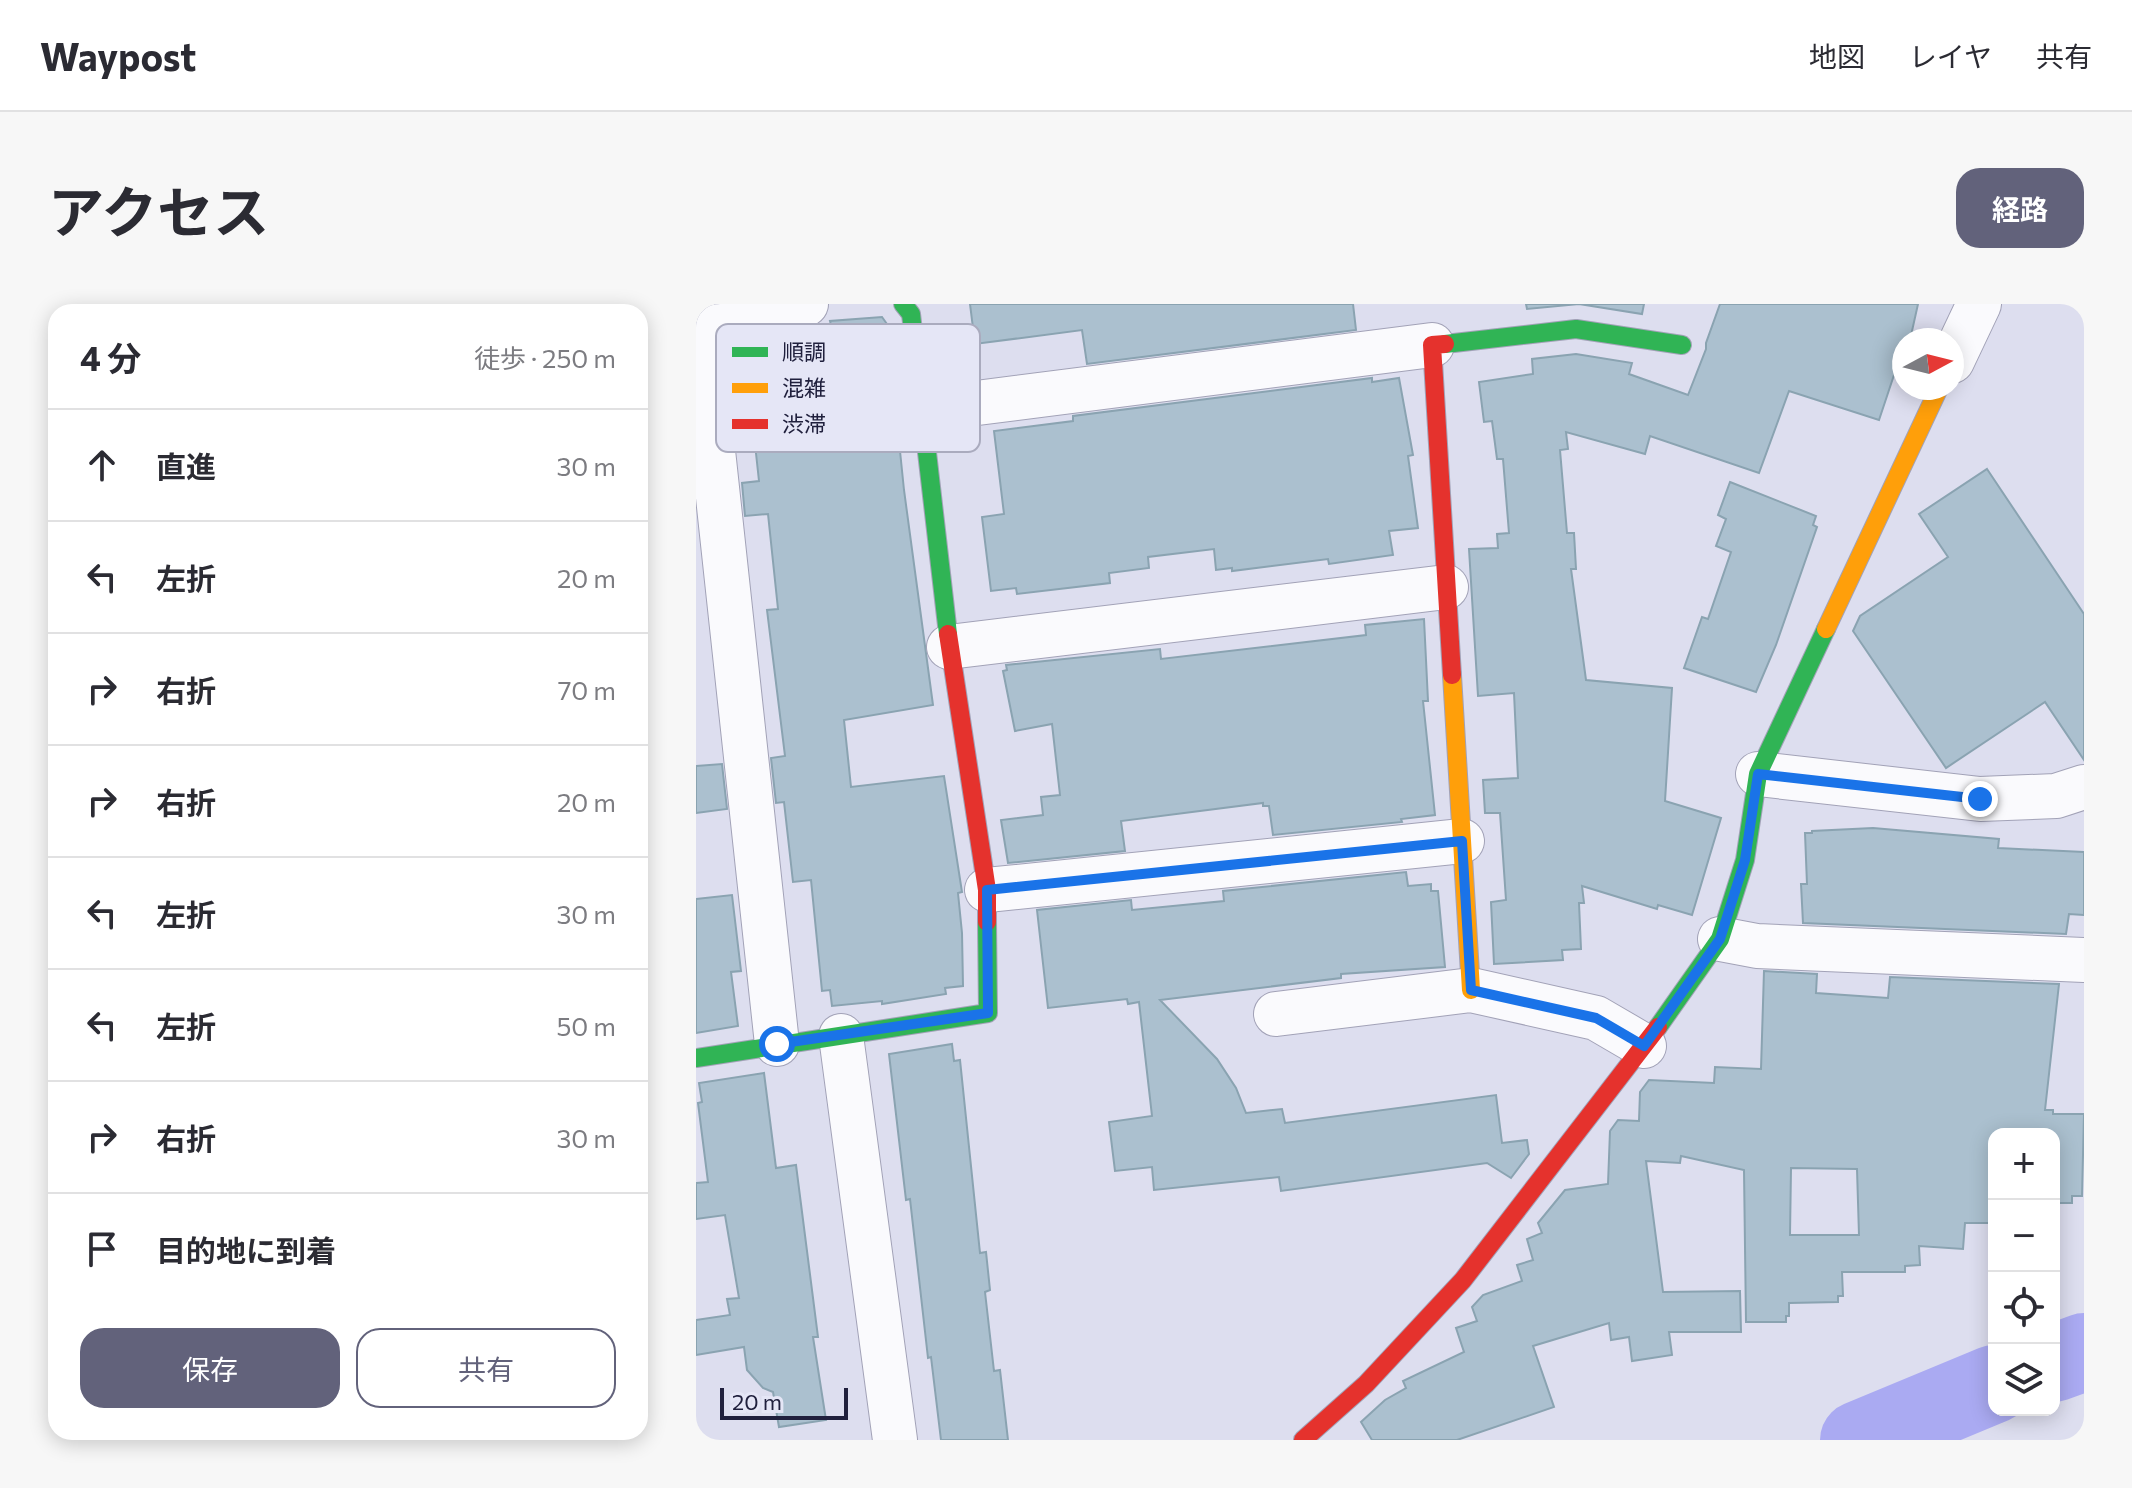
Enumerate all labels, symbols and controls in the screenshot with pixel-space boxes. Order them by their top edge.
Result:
text: Waypost [40,32,196,79]
text: 地図 [1809,39,1865,73]
text: レイヤ [1909,39,1992,73]
text: 共有 [2036,39,2092,73]
button: 経路 [1956,168,2084,248]
text: アクセス [48,176,269,245]
legend [716,324,980,452]
north arrow [1892,328,1964,400]
text: 4 分 [80,336,141,378]
text: 順調 [782,338,826,365]
text: 徒歩 · 250 m [474,342,616,373]
text: 混雑 [782,374,826,401]
text: 渋滞 [782,410,826,437]
icon: ahead [80,443,124,487]
text: 直進 [156,447,216,484]
text: 30 m [557,450,616,481]
icon: left [80,555,124,599]
text: 左折 [156,559,216,596]
text: 20 m [557,562,616,593]
icon: right [80,667,124,711]
text: 右折 [156,671,216,708]
text: 70 m [558,674,616,705]
icon: right [80,779,124,823]
route end [1962,781,1998,817]
text: 右折 [156,783,216,820]
text: 20 m [557,786,616,817]
icon: left [80,891,124,935]
text: 左折 [156,895,216,932]
text: 30 m [557,898,616,929]
icon: left [80,1003,124,1047]
text: 左折 [156,1007,216,1044]
text: 50 m [556,1010,616,1041]
route start [759,1026,795,1062]
icon: right [80,1115,124,1159]
text: 右折 [156,1119,216,1156]
text: 30 m [557,1122,616,1153]
map controls [1988,1128,2060,1416]
button: + [1988,1128,2060,1200]
button: − [1988,1200,2060,1272]
icon: arrive [80,1227,124,1271]
text: 目的地に到着 [156,1231,336,1268]
button: locate [1988,1272,2060,1344]
button: 保存 [80,1328,340,1408]
button: 共有 [356,1328,616,1408]
button: layers [1988,1344,2060,1416]
scale bar [720,1384,848,1420]
text: 20 m [732,1388,782,1415]

